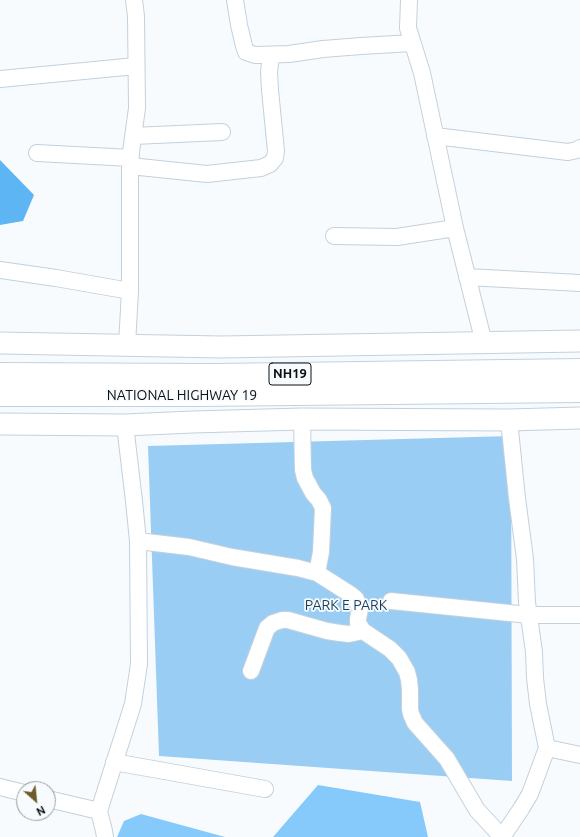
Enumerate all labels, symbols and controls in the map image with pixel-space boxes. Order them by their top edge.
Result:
road number: NH19 [269,363,311,385]
street label: NATIONAL HIGHWAY 19 [107,387,257,403]
park label: PARK E PARK [305,597,387,613]
north arrow [16,781,56,821]
text: N [35,804,47,818]

